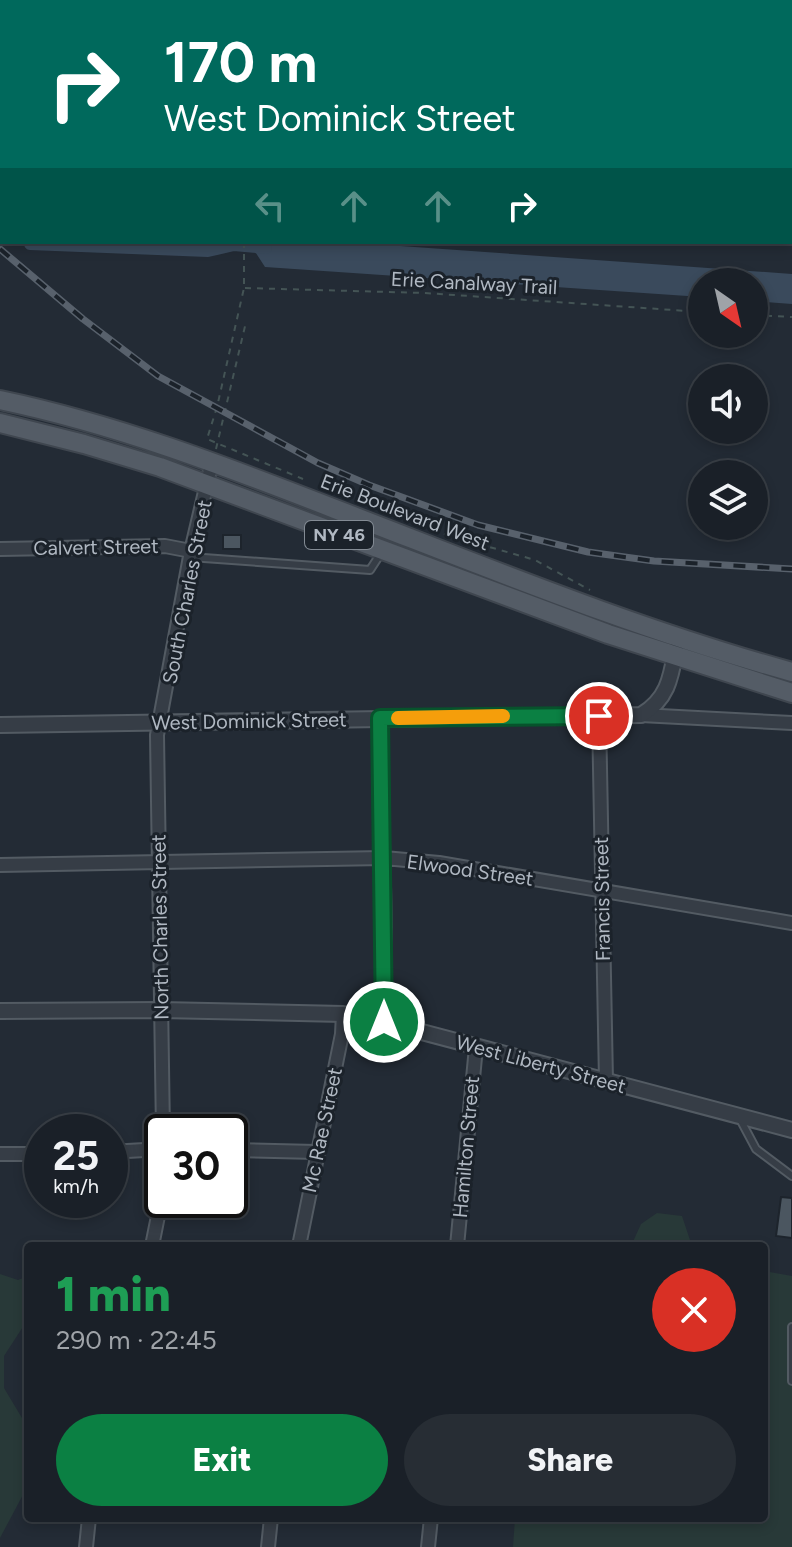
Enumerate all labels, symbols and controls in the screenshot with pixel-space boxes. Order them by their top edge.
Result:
text: 170 m [164,29,317,96]
icon: right [32,32,136,136]
text: West Dominick Street [164,97,516,140]
icon: left [248,184,292,228]
icon: ahead [332,184,376,228]
icon: ahead [416,184,460,228]
icon: right [500,184,544,228]
street label: Erie Canalway Trail [390,267,558,299]
north arrow [688,268,768,348]
map controls [688,268,768,540]
button: sound [688,364,768,444]
button: layers [688,460,768,540]
street label: Erie Boulevard West [317,469,493,555]
street label: South Charles Street [157,498,217,686]
road number: NY 46 [305,521,373,549]
street label: Calvert Street [33,534,159,560]
pin [565,682,633,750]
icon: arrive [577,694,621,738]
street label: West Dominick Street [151,707,347,735]
street label: North Charles Street [146,834,174,1020]
street label: Francis Street [589,837,615,961]
street label: Elwood Street [405,849,535,891]
position arrow [342,980,426,1064]
street label: West Liberty Street [454,1030,628,1098]
street label: Mc Rae Street [297,1065,347,1195]
street label: Hamilton Street [448,1075,484,1219]
speed limit sign: 30 [144,1114,248,1218]
text: 25 [53,1132,99,1180]
text: km/h [53,1174,99,1198]
text: 1 min [56,1265,171,1323]
button: close [652,1268,736,1352]
text: 290 m · 22:45 [56,1324,217,1356]
button: Exit [56,1414,388,1506]
button: Share [404,1414,736,1506]

